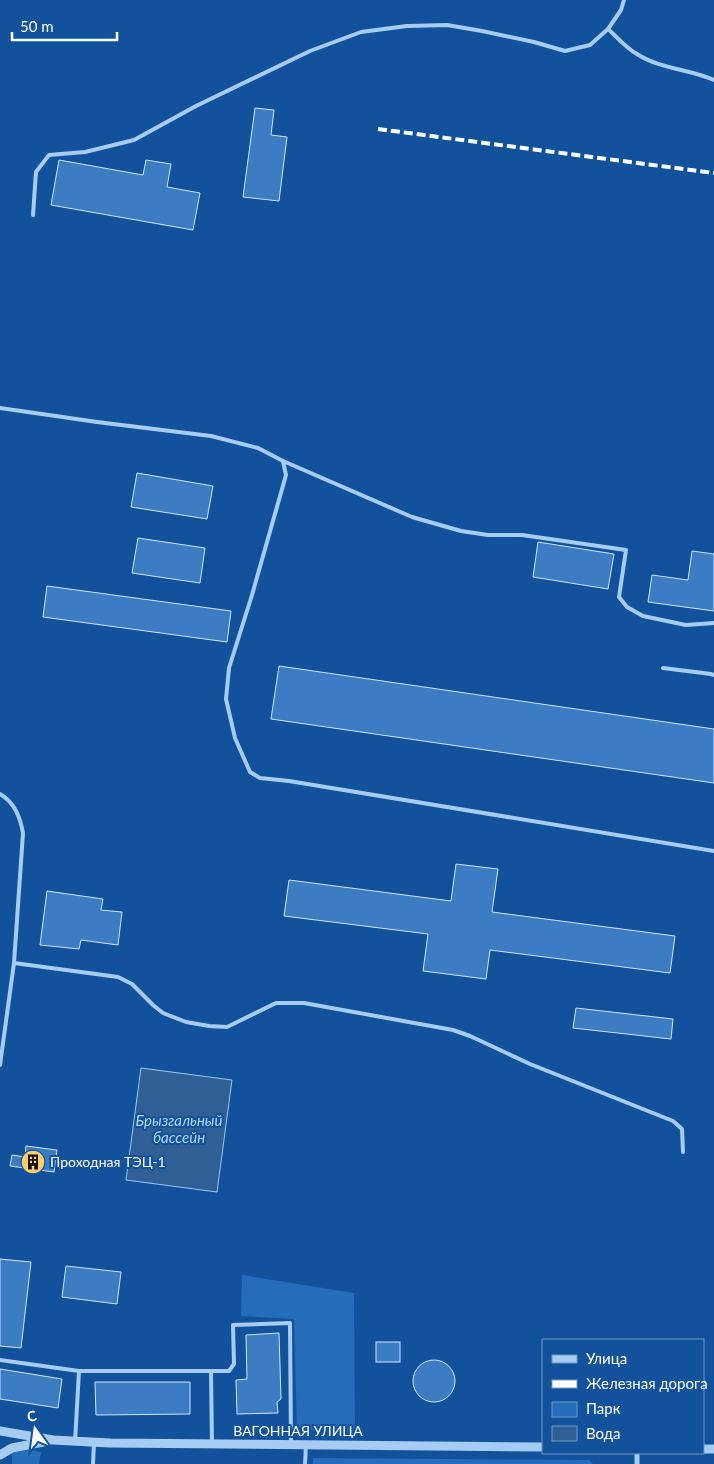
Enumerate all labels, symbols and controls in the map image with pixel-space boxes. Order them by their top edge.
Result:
scale bar [12,10,118,42]
text: 50 m [20,17,54,35]
water label: Брызгальный бассейн [136,1111,223,1146]
building icon: Проходная ТЭЦ-1 [20,1149,46,1175]
place label: Проходная ТЭЦ-1 [50,1153,166,1170]
legend [542,1339,704,1454]
text: Улица [586,1349,627,1367]
text: Железная дорога [586,1374,708,1392]
text: Парк [586,1399,621,1417]
north arrow [10,1404,60,1454]
text: С [25,1406,39,1425]
street label: ВАГОННАЯ УЛИЦА [233,1422,363,1439]
text: Вода [586,1424,621,1442]

